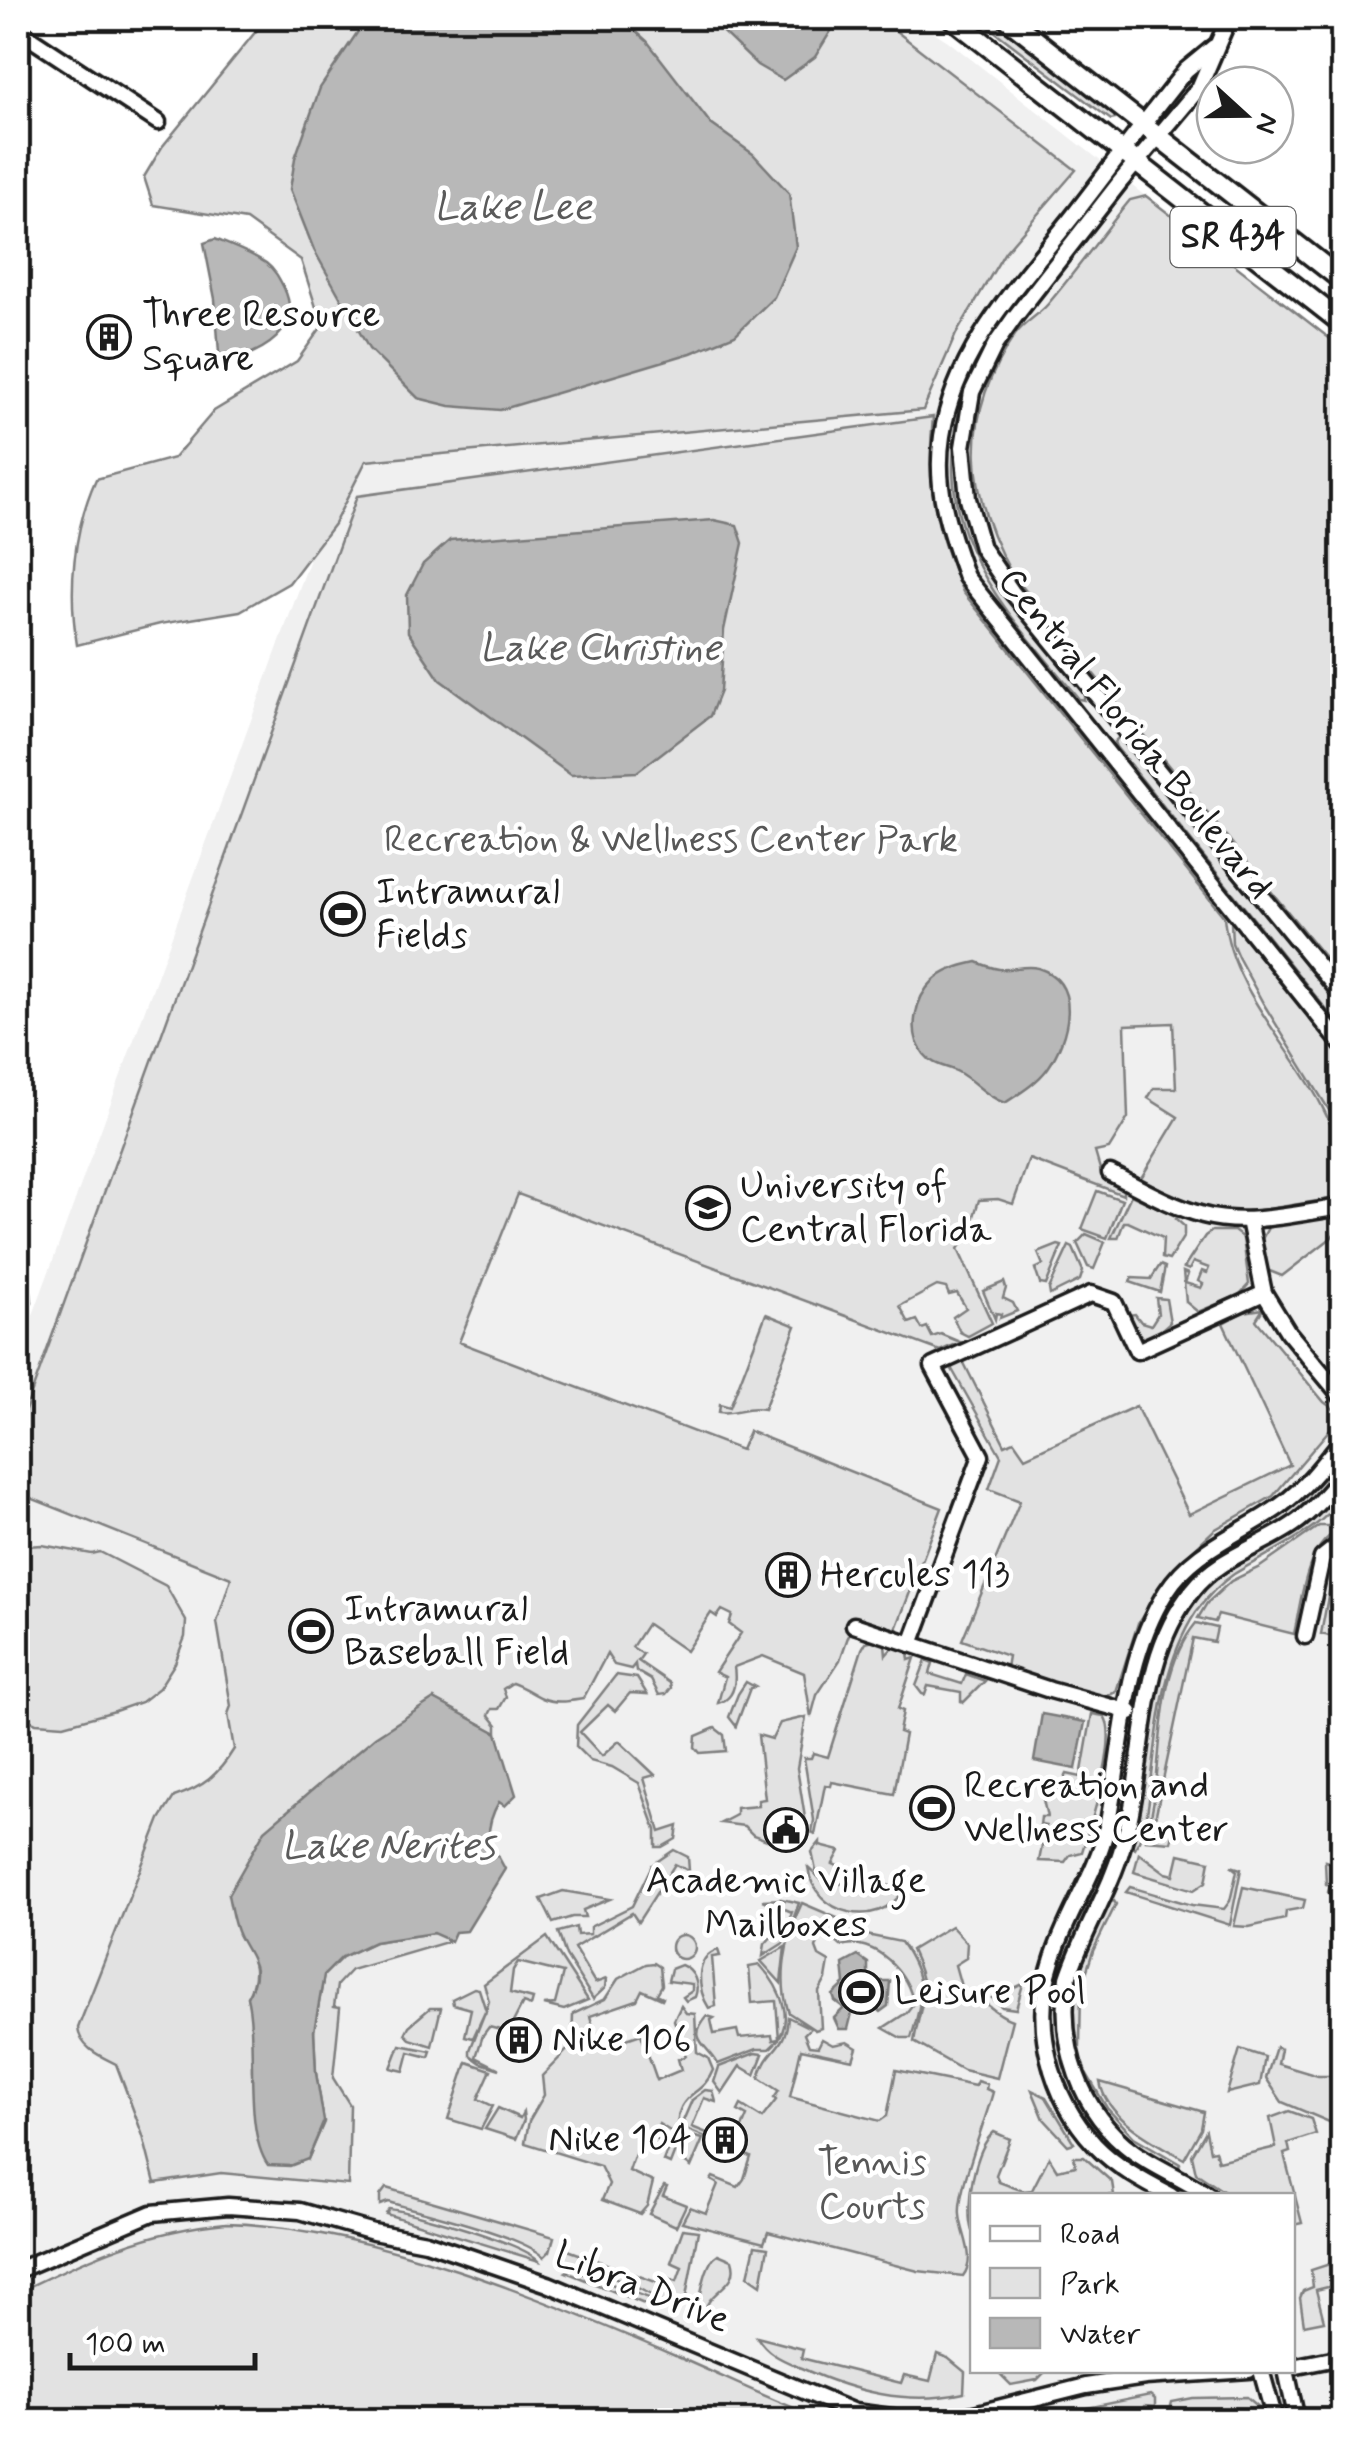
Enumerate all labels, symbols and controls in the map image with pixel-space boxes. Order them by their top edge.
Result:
north arrow [1195,65,1295,165]
text: N [1245,108,1287,138]
water label: Lake Lee [434,182,594,234]
road number: SR 434 [1170,207,1296,267]
place label: Three Resource Square [142,291,380,384]
building icon: Three Resource Square [86,314,132,360]
street label: Central Florida Boulevard [986,558,1284,910]
water label: Lake Christine [479,623,723,675]
park label: Recreation & Wellness Center Park [384,816,958,865]
place label: Intramural Fields [376,868,560,961]
sports icon: Intramural Fields [320,891,366,937]
place label: University of Central Florida [740,1162,992,1255]
school or university icon: University of Central Florida [685,1185,731,1231]
place label: Hercules 113 [820,1551,1010,1600]
building icon: Hercules 113 [765,1552,811,1598]
place label: Intramural Baseball Field [344,1585,569,1678]
sports icon: Intramural Baseball Field [288,1608,334,1654]
place label: Recreation and Wellness Center [964,1762,1229,1855]
sports icon: Recreation and Wellness Center [909,1785,955,1831]
public building icon: Academic Village Mailboxes [763,1807,809,1853]
water label: Lake Nerites [281,1821,498,1873]
place label: Academic Village Mailboxes [646,1857,926,1950]
place label: Leisure Pool [894,1968,1086,2017]
sports icon: Leisure Pool [838,1969,884,2015]
place label: Nike 106 [552,2016,691,2065]
building icon: Nike 106 [496,2017,542,2063]
place label: Nike 104 [548,2116,692,2165]
building icon: Nike 104 [702,2117,748,2163]
park label: Tennis Courts [817,2139,927,2232]
legend [970,2193,1295,2373]
text: Road [1060,2215,1120,2254]
street label: Libra Drive [547,2231,737,2345]
text: Park [1060,2265,1120,2304]
scale bar [70,2308,255,2370]
text: Water [1060,2315,1141,2354]
text: 100 m [85,2325,166,2364]

